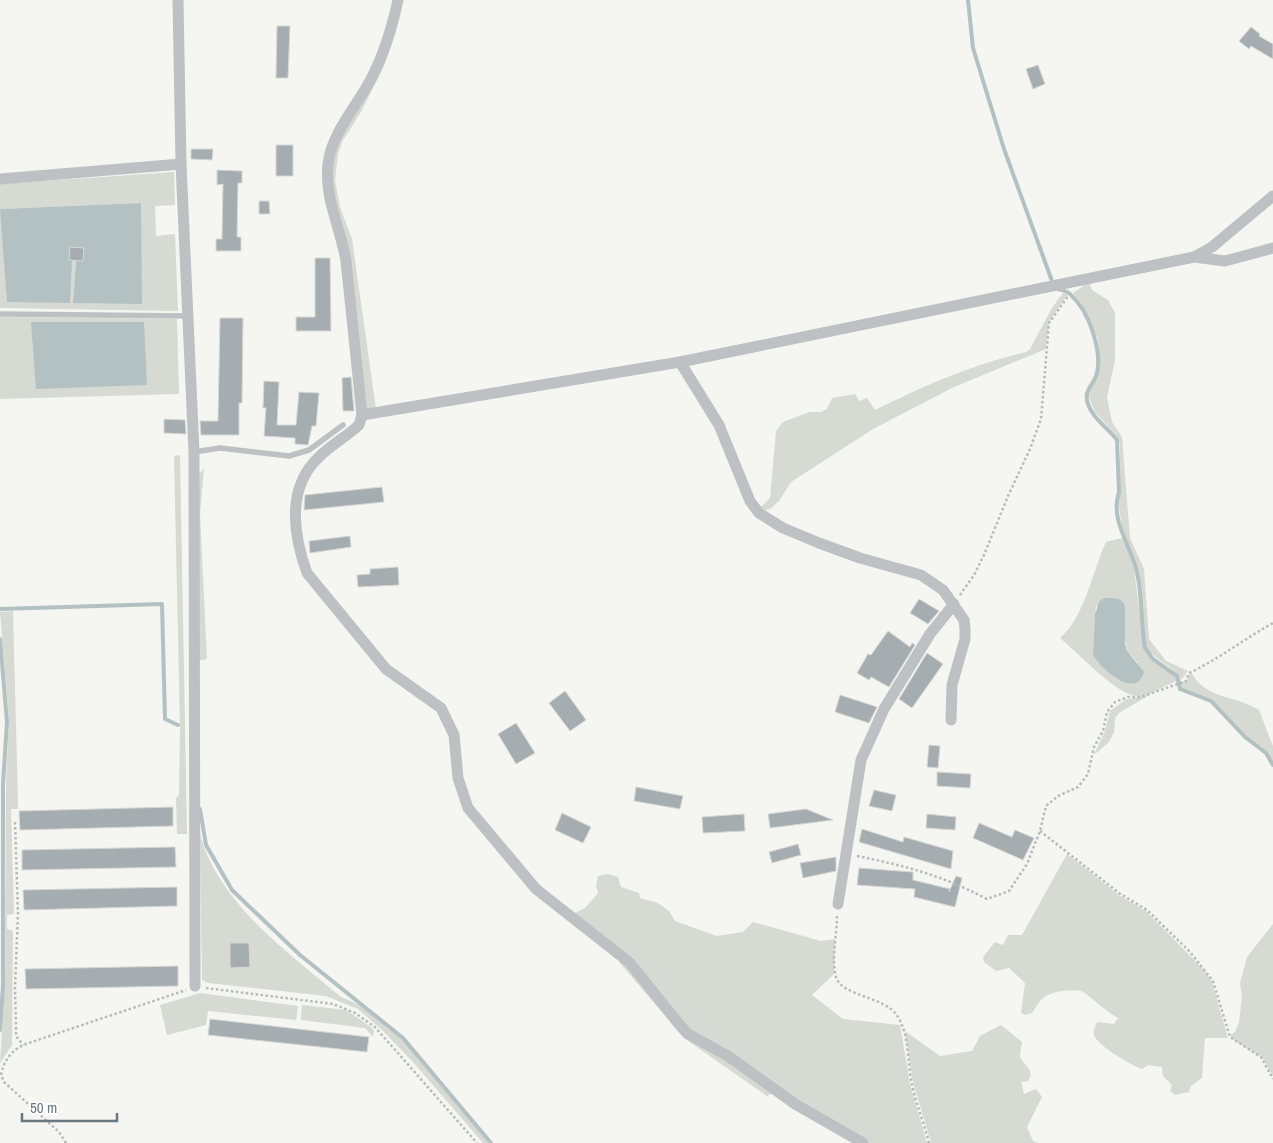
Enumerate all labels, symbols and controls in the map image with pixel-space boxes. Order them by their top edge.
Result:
scale bar [22,1090,118,1122]
text: 50 m [30,1097,57,1118]

